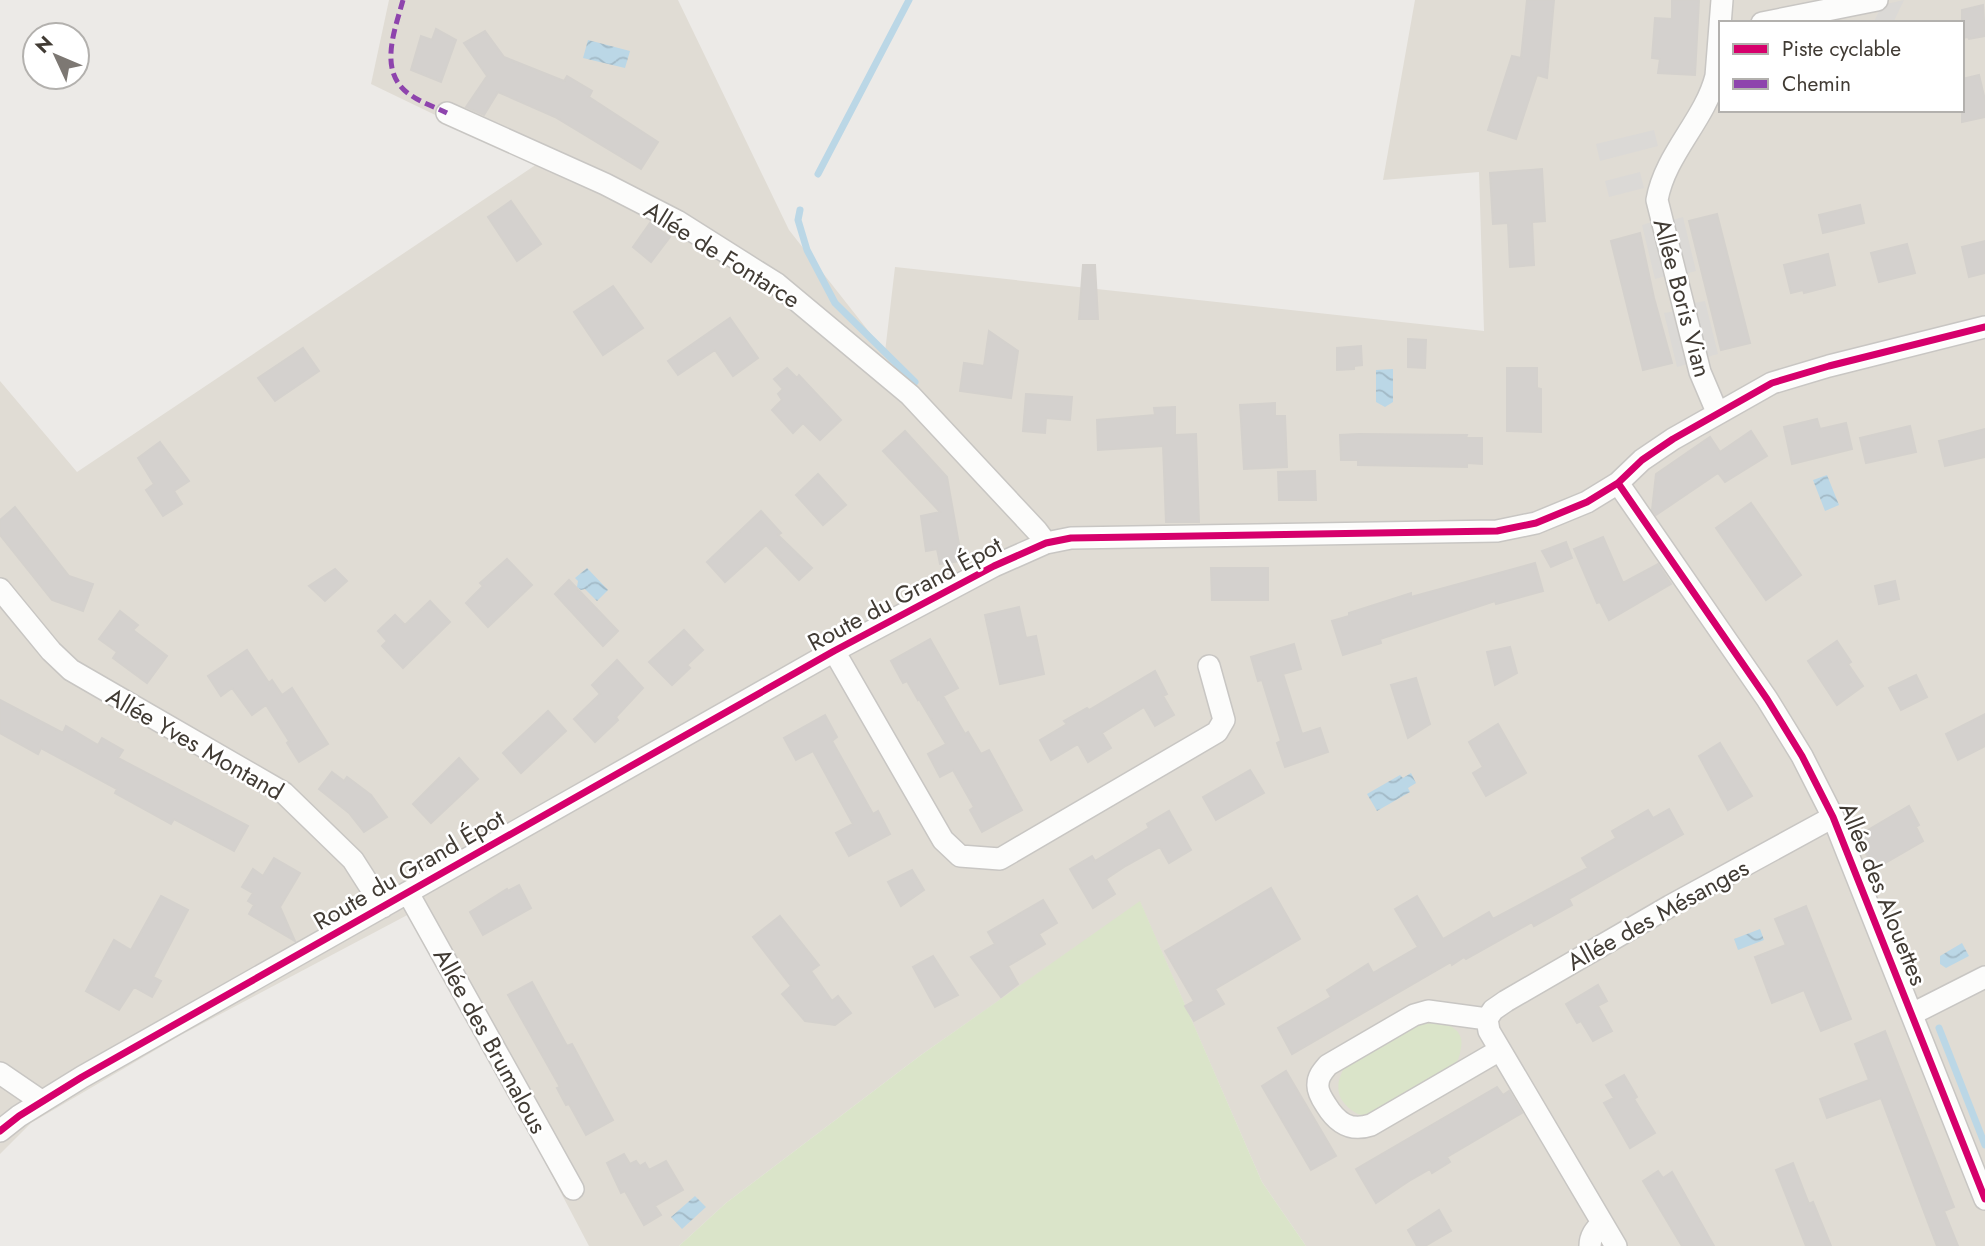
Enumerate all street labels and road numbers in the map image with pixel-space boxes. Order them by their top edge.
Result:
street label: Allée de Fontarce [637,193,807,317]
street label: Allée Boris Vian [1645,215,1720,381]
street label: Route du Grand Épot [801,527,1008,660]
street label: Allée Yves Montand [100,678,290,809]
street label: Allée des Alouettes [1831,797,1936,991]
street label: Route du Grand Épot [307,800,511,939]
street label: Allée des Mésanges [1560,850,1755,979]
street label: Allée des Brumalous [425,942,556,1140]

